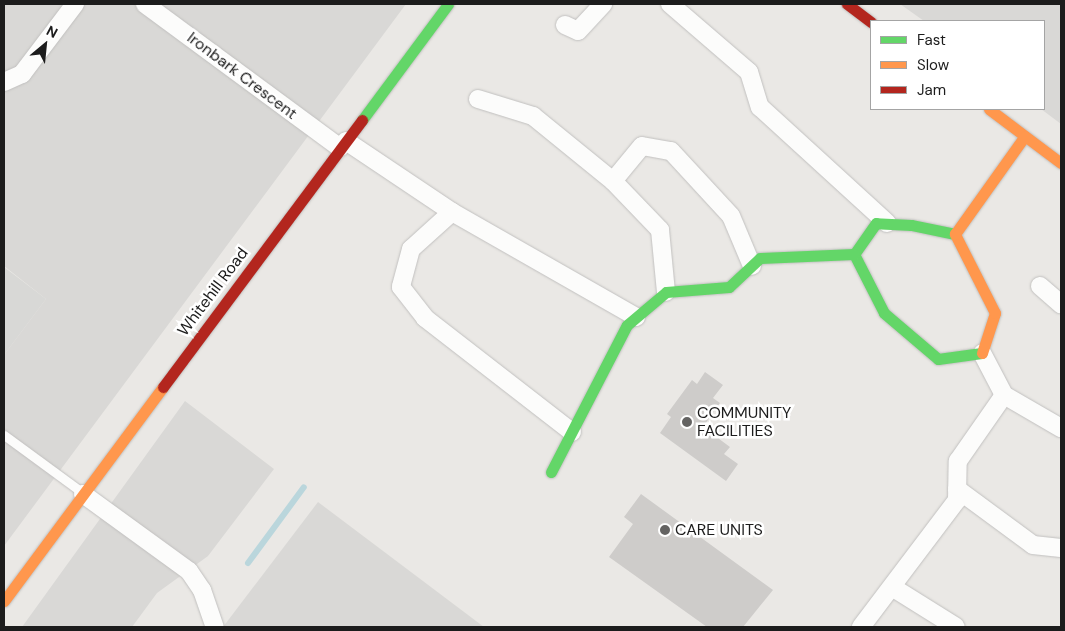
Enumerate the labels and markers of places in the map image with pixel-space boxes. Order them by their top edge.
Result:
place label: COMMUNITY FACILITIES [697,403,791,441]
marker: COMMUNITY FACILITIES [681,416,693,428]
place label: CARE UNITS [675,520,763,540]
marker: CARE UNITS [659,524,671,536]

